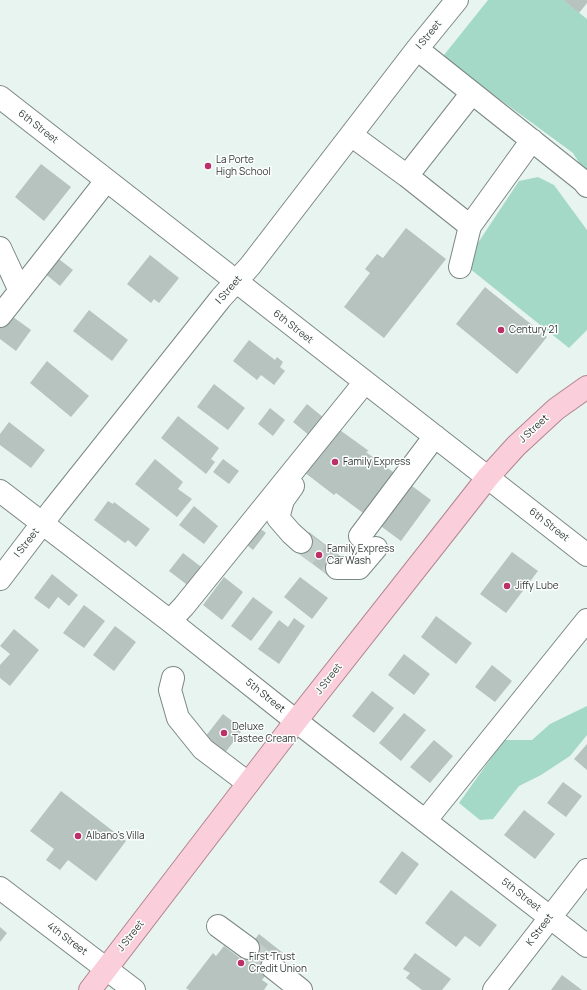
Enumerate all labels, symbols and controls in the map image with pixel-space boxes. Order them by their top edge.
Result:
street label: I Street [414,18,444,52]
street label: 6th Street [16,108,60,146]
place label: La Porte High School [216,154,271,178]
marker: La Porte High School [203,161,213,171]
street label: I Street [213,273,245,307]
street label: 6th Street [271,308,315,346]
place label: Century 21 [509,324,558,336]
marker: Century 21 [496,325,506,335]
street label: J Street [517,412,551,446]
place label: Family Express [343,456,411,468]
marker: Family Express [330,457,340,467]
street label: 6th Street [527,506,571,544]
street label: I Street [12,526,42,560]
place label: Family Express Car Wash [327,543,395,566]
marker: Family Express Car Wash [314,550,324,560]
place label: Jiffy Lube [515,580,559,592]
marker: Jiffy Lube [502,581,512,591]
street label: J Street [313,661,345,697]
street label: 5th Street [243,677,287,715]
place label: Deluxe Tastee Cream [232,721,296,744]
marker: Deluxe Tastee Cream [219,728,229,738]
place label: Albano's Villa [86,830,145,842]
marker: Albano's Villa [73,831,83,841]
street label: 5th Street [499,876,543,914]
street label: K Street [524,911,556,949]
street label: J Street [115,918,147,954]
street label: 4th Street [45,920,89,958]
place label: First Trust Credit Union [249,951,307,974]
marker: First Trust Credit Union [236,958,246,968]

